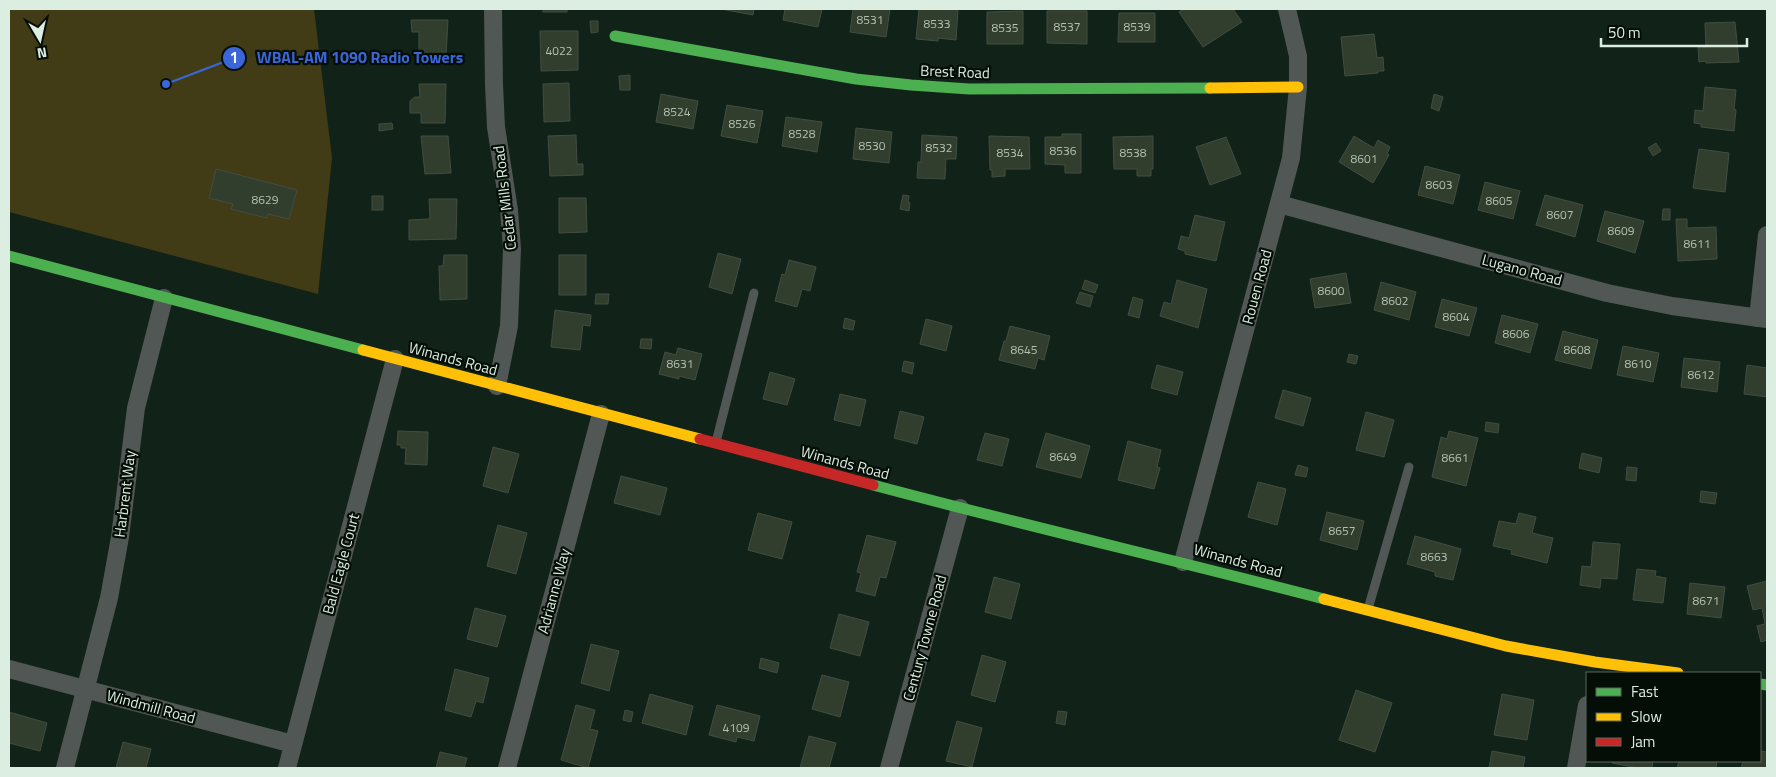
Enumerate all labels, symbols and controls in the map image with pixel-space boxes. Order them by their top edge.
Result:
house number: 8531 [857,10,883,29]
house number: 8533 [924,14,950,33]
north arrow [15,15,65,65]
scale bar [1601,15,1747,47]
house number: 8537 [1054,17,1080,36]
house number: 8539 [1124,17,1151,36]
house number: 8535 [992,18,1019,37]
text: 50 m [1608,21,1641,44]
house number: 4022 [546,41,572,60]
text: N [36,42,49,64]
callout: WBAL-AM 1090 Radio Towers [222,42,473,73]
text: WBAL-AM 1090 Radio Towers [257,45,463,69]
text: 1 [230,46,238,69]
street label: Brest Road [920,59,990,84]
house number: 8524 [664,102,691,121]
house number: 8526 [729,114,756,133]
house number: 8528 [789,124,816,143]
house number: 8530 [859,136,886,155]
house number: 8532 [926,138,952,157]
house number: 8536 [1050,141,1077,160]
house number: 8534 [997,143,1024,162]
house number: 8538 [1120,143,1147,162]
street label: Cedar Mills Road [487,145,522,252]
house number: 8601 [1351,149,1377,168]
house number: 8603 [1426,175,1452,194]
house number: 8629 [252,190,279,209]
house number: 8605 [1486,191,1513,210]
house number: 8607 [1547,205,1573,224]
house number: 8609 [1608,221,1635,240]
house number: 8611 [1684,234,1710,253]
street label: Rouen Road [1236,247,1278,327]
street label: Lugano Road [1480,248,1565,291]
house number: 8600 [1318,281,1345,300]
house number: 8602 [1382,291,1408,310]
house number: 8604 [1443,307,1470,326]
house number: 8606 [1503,324,1530,343]
street label: Winands Road [406,336,500,381]
house number: 8645 [1011,340,1038,359]
house number: 8608 [1564,340,1591,359]
house number: 8631 [667,354,693,373]
house number: 8610 [1625,354,1652,373]
house number: 8612 [1688,365,1714,384]
street label: Winands Road [798,440,892,485]
house number: 8649 [1050,447,1077,466]
house number: 8661 [1442,448,1468,467]
street label: Harbrent Way [108,449,141,539]
street label: Bald Eagle Court [316,510,365,617]
house number: 8657 [1329,521,1355,540]
street label: Winands Road [1191,538,1285,583]
street label: Adrianne Way [531,546,576,636]
house number: 8663 [1421,547,1447,566]
street label: Century Towne Road [897,572,952,704]
house number: 8671 [1693,591,1719,610]
legend [1586,672,1761,762]
text: Fast [1631,680,1659,703]
street label: Windmill Road [104,684,198,729]
text: Slow [1631,705,1662,728]
house number: 4109 [723,718,750,737]
text: Jam [1631,730,1655,753]

